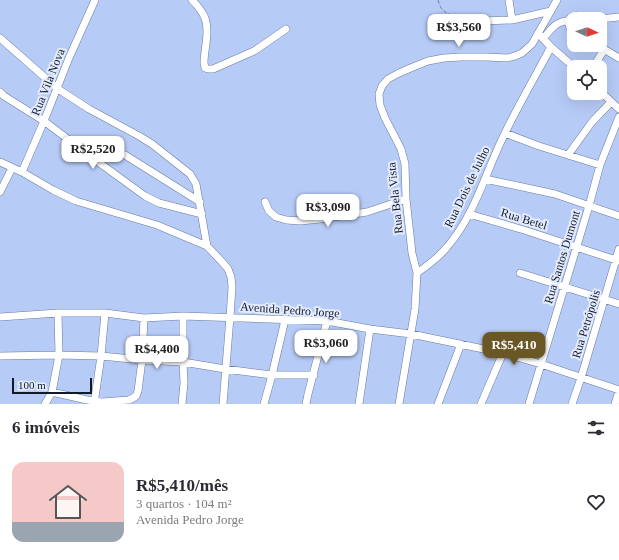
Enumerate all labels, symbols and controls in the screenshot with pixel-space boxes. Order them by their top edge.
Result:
north arrow [567,12,607,52]
map controls [567,12,607,100]
pin: R$3,560 [422,14,496,48]
text: R$3,560 [436,19,482,34]
street label: Rua Vila Nova [28,46,68,118]
button: locate [567,60,607,100]
pin: R$2,520 [56,136,130,170]
text: R$2,520 [70,141,116,156]
street label: Rua Dois de Julho [441,144,493,230]
street label: Rua Bela Vista [384,161,406,234]
pin: R$3,090 [291,194,365,228]
text: R$3,090 [305,199,351,214]
street label: Rua Betel [499,205,549,233]
street label: Rua Santos Dumont [541,208,583,305]
street label: Rua Petrópolis [569,288,603,360]
street label: Avenida Pedro Jorge [240,300,340,320]
pin: R$3,060 [289,330,363,364]
pin: R$5,410 [477,332,551,366]
text: R$3,060 [303,335,349,350]
pin: R$4,400 [120,336,194,370]
text: R$5,410 [491,337,537,352]
text: R$4,400 [134,341,180,356]
scale bar [12,376,92,395]
text: 100 m [18,379,46,391]
icon: filters [585,417,607,439]
text: 6 imóveis [12,418,80,437]
text: R$5,410/mês [136,476,228,495]
icon: home [44,478,92,526]
icon: heart [585,491,607,513]
text: 3 quartos · 104 m² [136,496,232,511]
text: Avenida Pedro Jorge [136,512,244,527]

